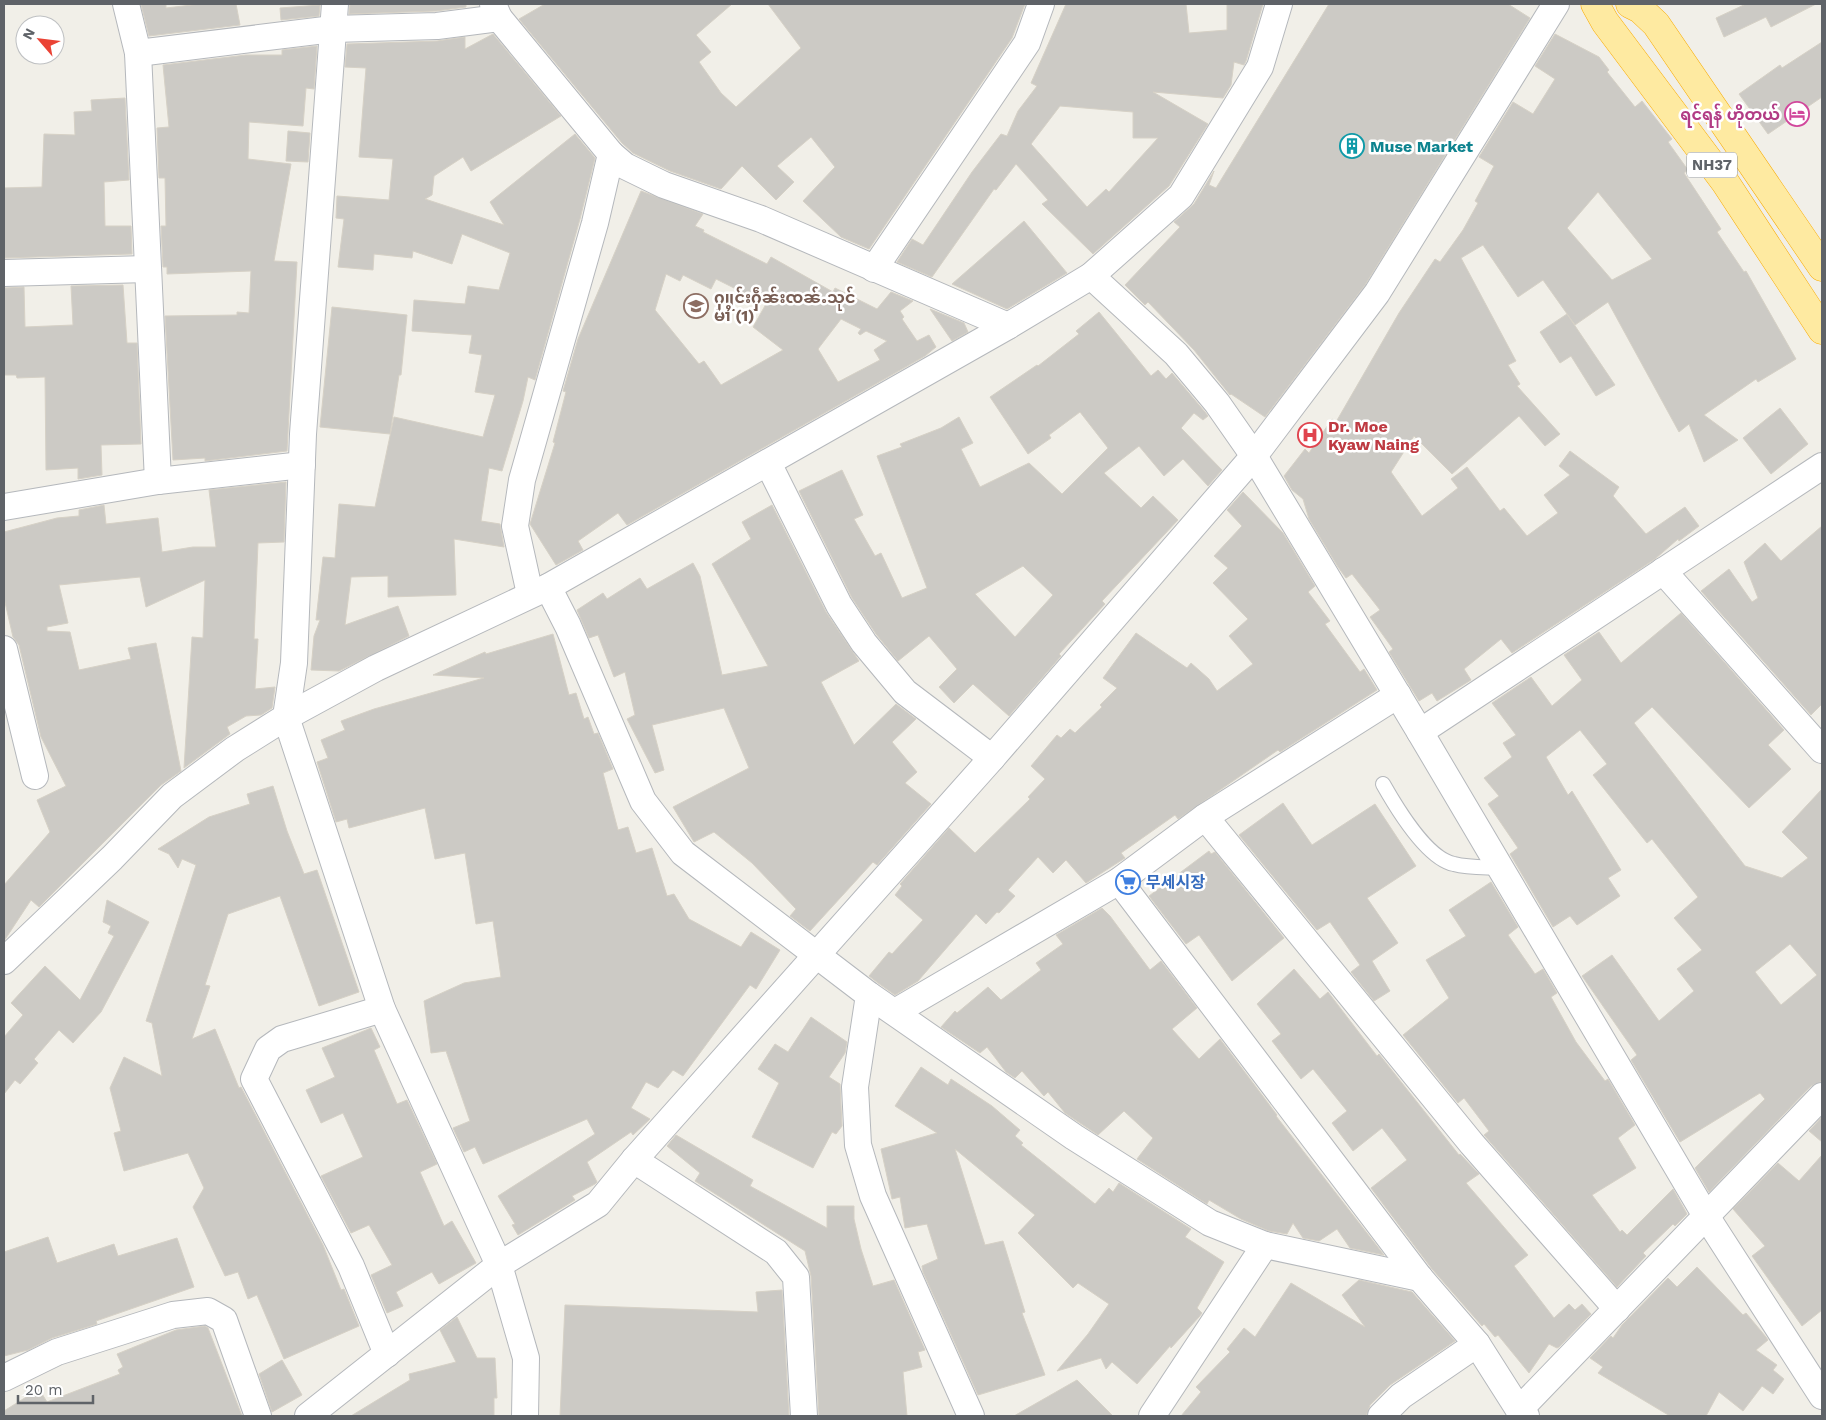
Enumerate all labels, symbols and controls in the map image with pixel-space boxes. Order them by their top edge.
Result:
north arrow [15,15,65,65]
text: N [19,26,38,42]
hotel icon: ရင်ရန် ဟိုတယ် [1784,101,1810,127]
place label: ရင်ရန် ဟိုတယ် [1680,103,1780,128]
building icon: Muse Market [1339,133,1365,159]
place label: Muse Market [1370,137,1473,156]
road number: NH37 [1687,152,1737,178]
place label: ႁူင်းႁဵၼ်းၸၼ်ႉသုင် မၢႆ (1) [714,286,855,325]
school or university icon: ႁူင်းႁဵၼ်းၸၼ်ႉသုင် မၢႆ (1) [683,293,709,319]
place label: Dr. Moe Kyaw Naing [1328,417,1419,454]
hospital icon: Dr. Moe Kyaw Naing [1297,422,1323,448]
supermarket icon: 무세시장 [1115,869,1141,895]
place label: 무세시장 [1146,873,1205,892]
scale bar [18,1372,92,1404]
text: 20 m [25,1381,63,1399]

